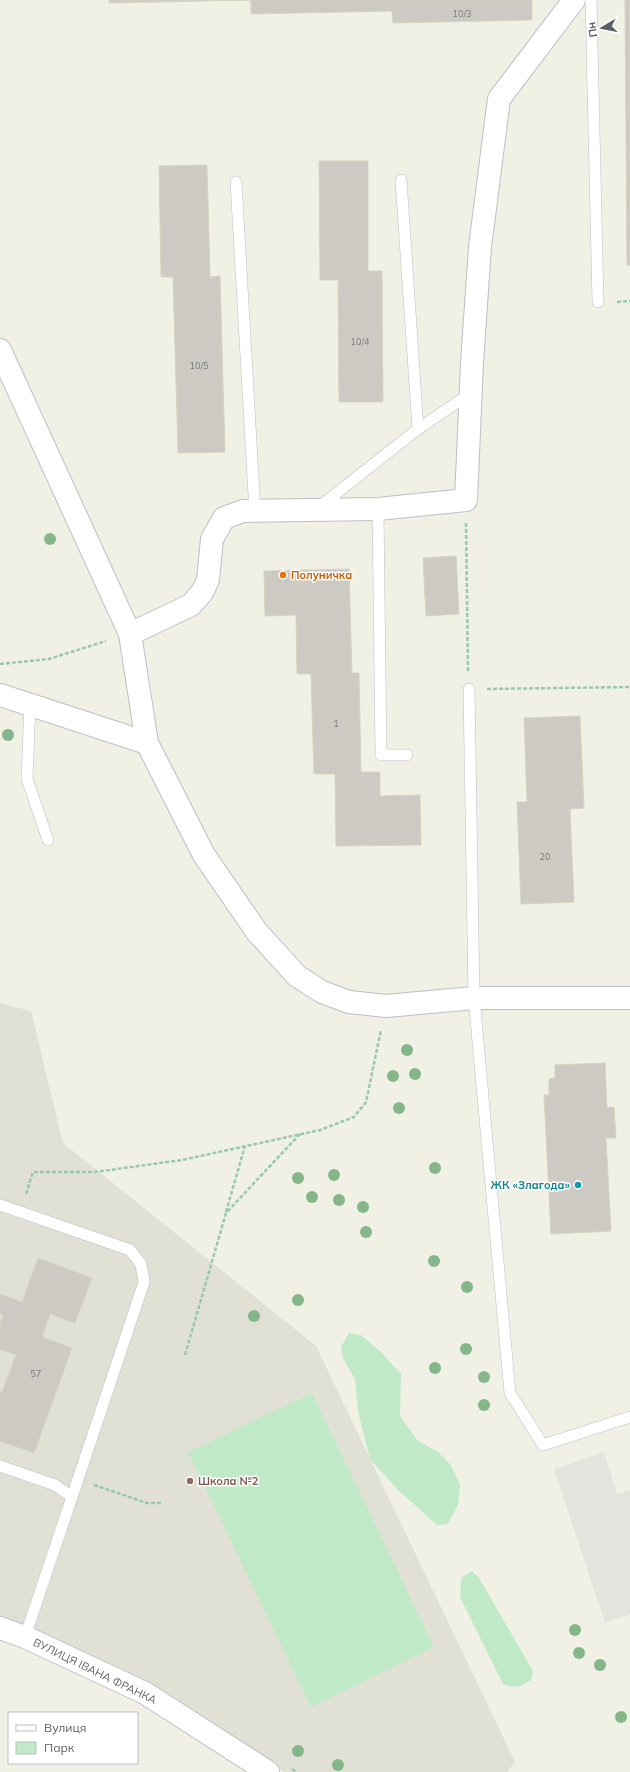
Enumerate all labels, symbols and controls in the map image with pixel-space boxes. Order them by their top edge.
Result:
house number: 10/3 [453,8,471,19]
north arrow [582,8,622,48]
text: Пн [584,21,600,38]
house number: 10/4 [351,336,370,347]
house number: 10/5 [190,360,209,371]
place label: Полуничка [291,568,352,582]
marker: Полуничка [278,570,288,580]
house number: 1 [333,718,339,729]
house number: 20 [540,851,550,862]
place label: ЖК «Злагода» [491,1178,571,1192]
marker: ЖК «Злагода» [573,1180,583,1190]
house number: 57 [31,1368,41,1379]
place label: Школа №2 [198,1474,259,1488]
marker: Школа №2 [185,1476,195,1486]
street label: ВУЛИЦЯ ІВАНА ФРАНКА [31,1635,159,1707]
legend [8,1712,138,1764]
text: Вулиця [44,1720,86,1735]
text: Парк [44,1740,75,1755]

